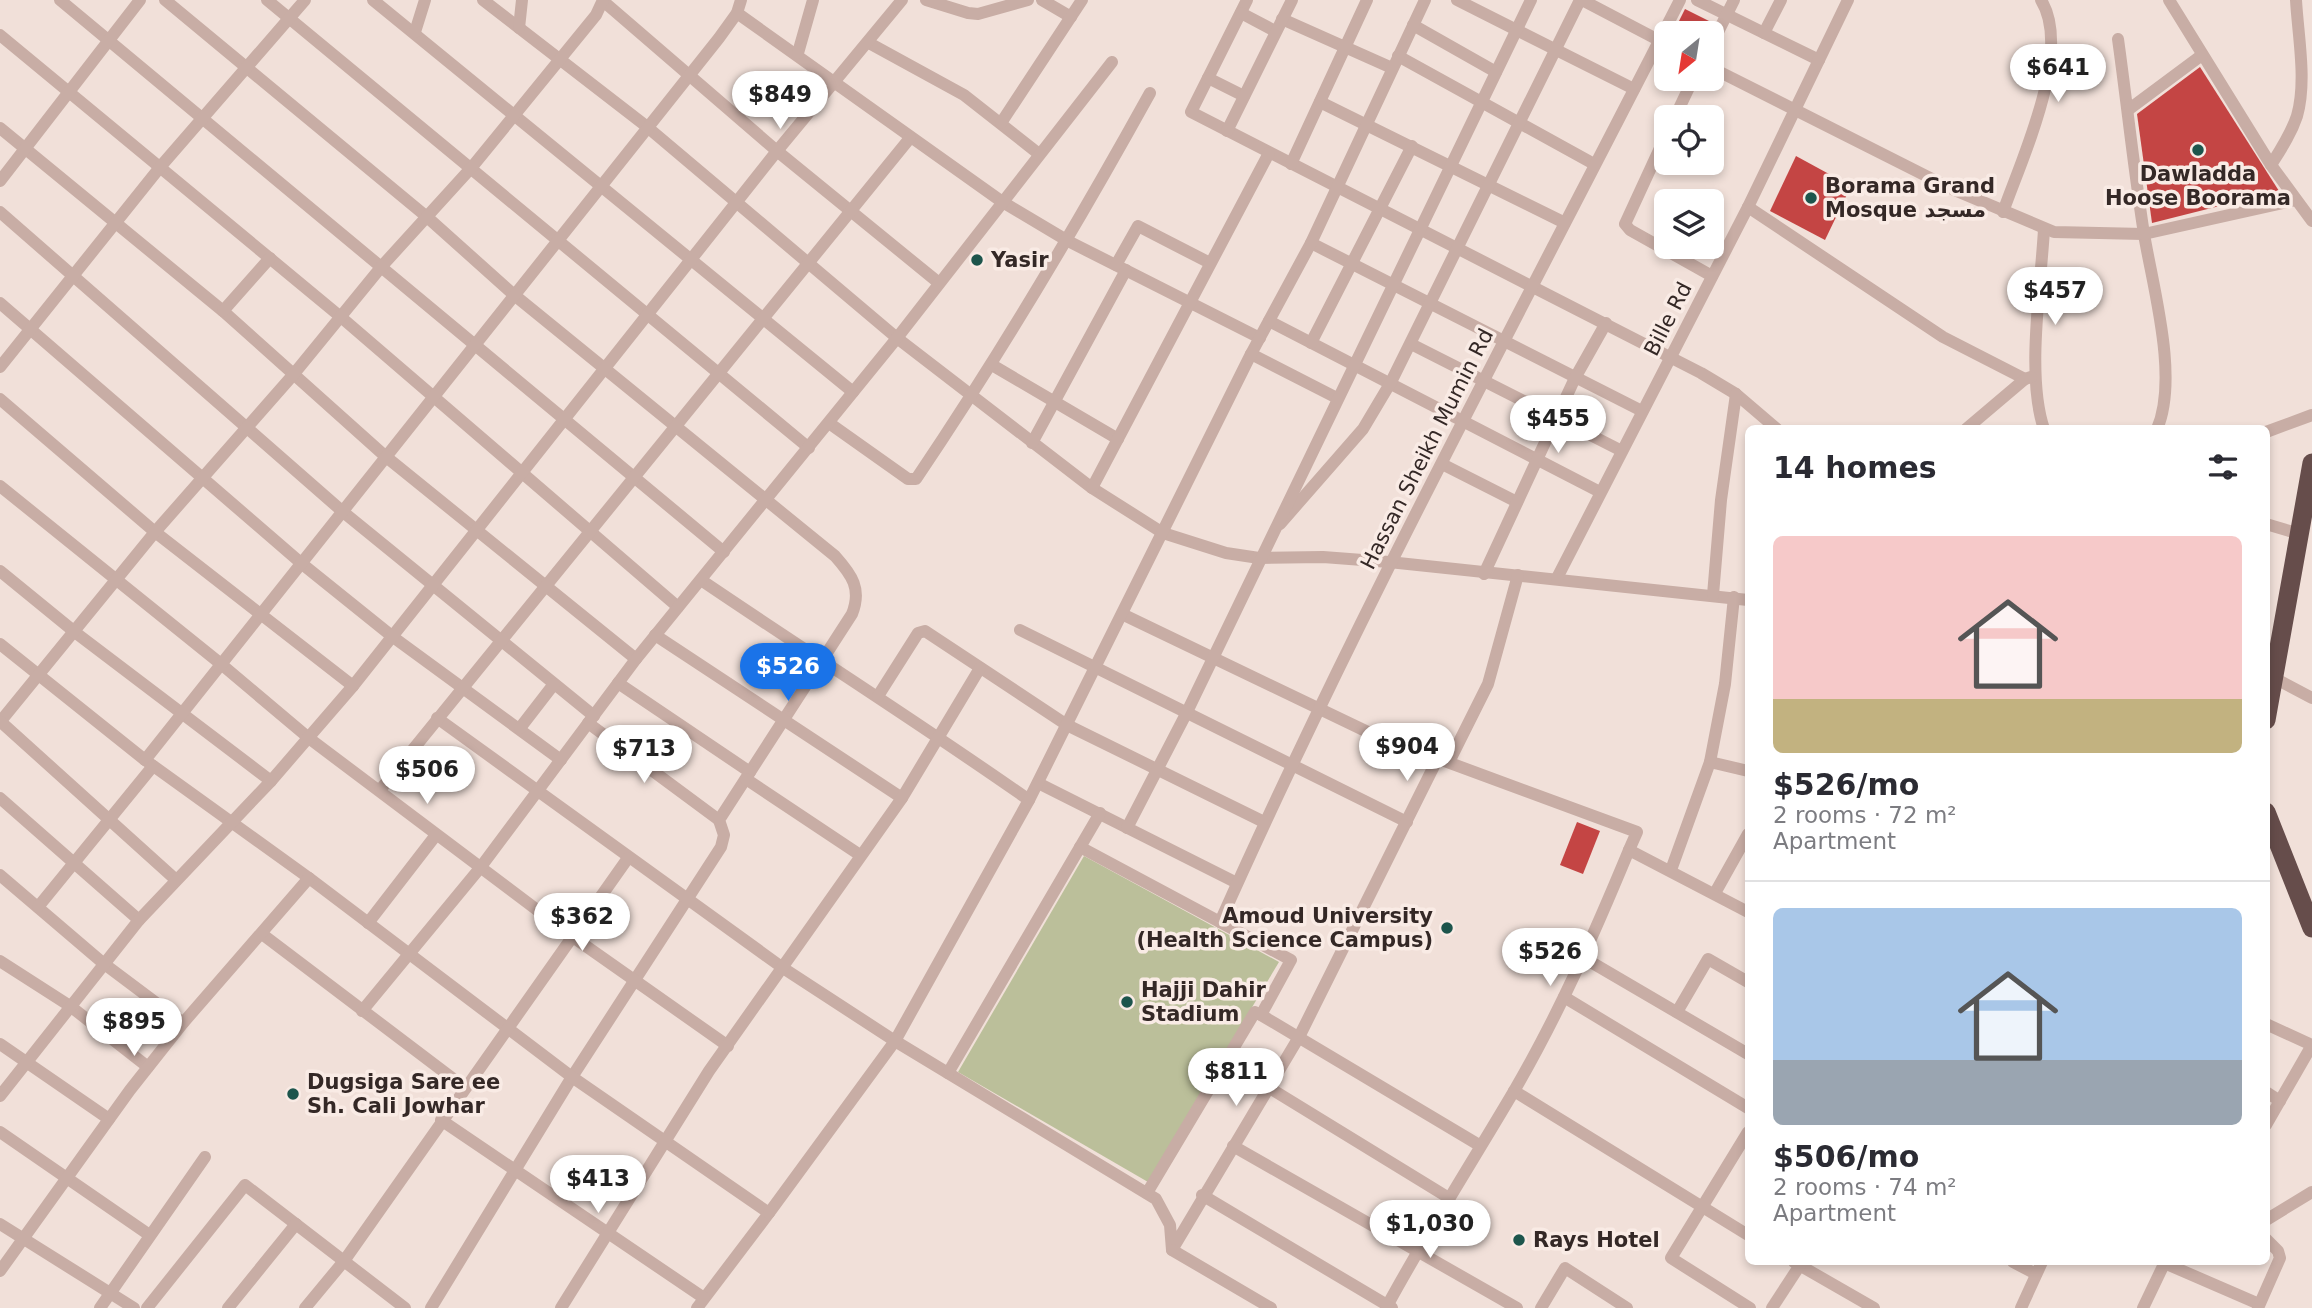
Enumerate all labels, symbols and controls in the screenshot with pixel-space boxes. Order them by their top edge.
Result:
north arrow [1654,21,1724,91]
map controls [1654,21,1724,259]
pin: $641 [2017,44,2099,104]
text: $641 [2026,54,2090,80]
pin: $849 [739,72,821,131]
text: $849 [748,81,812,107]
button: locate [1654,105,1724,175]
marker: Dawladda Hoose Boorama [2190,142,2206,158]
place label: Dawladda Hoose Boorama [2105,162,2291,210]
place label: Borama Grand Mosque مسجد [1825,174,1995,222]
button: layers [1654,189,1724,259]
marker: Borama Grand Mosque مسجد [1803,190,1819,206]
place label: Yasir [990,248,1049,272]
marker: Yasir [969,252,985,268]
pin: $457 [2014,268,2096,327]
text: $457 [2023,277,2087,303]
street label: Bille Rd [1639,278,1697,360]
street label: Hassan Sheikh Mumin Rd [1356,325,1498,573]
pin: $455 [1517,396,1599,455]
text: $455 [1526,405,1590,431]
icon: filters [2204,448,2242,486]
text: 14 homes [1773,450,1937,485]
icon: home [1945,581,2071,707]
pin: $526 [747,644,829,703]
text: $526 [756,653,820,679]
pin: $904 [1366,724,1448,783]
pin: $713 [603,726,685,785]
text: $904 [1375,733,1439,759]
text: $713 [612,735,676,761]
pin: $506 [386,746,468,806]
text: $506 [395,756,459,782]
text: $526/mo [1773,767,1919,802]
text: 2 rooms · 72 m² [1773,802,1957,828]
text: Apartment [1773,828,1896,854]
pin: $362 [541,894,623,953]
text: $362 [550,903,614,929]
place label: Amoud University (Health Science Campus) [1136,904,1433,952]
marker: Amoud University (Health Science Campus) [1439,920,1455,936]
pin: $526 [1509,928,1591,988]
text: $526 [1518,938,1582,964]
icon: home [1945,953,2071,1079]
place label: Hajji Dahir Stadium [1141,978,1266,1026]
marker: Hajji Dahir Stadium [1119,994,1135,1010]
pin: $895 [93,998,175,1058]
text: $895 [102,1008,166,1034]
pin: $811 [1195,1048,1277,1108]
text: $811 [1204,1058,1268,1084]
place label: Dugsiga Sare ee Sh. Cali Jowhar [307,1070,500,1118]
marker: Dugsiga Sare ee Sh. Cali Jowhar [285,1086,301,1102]
text: $506/mo [1773,1139,1919,1174]
pin: $413 [557,1156,639,1215]
text: $413 [566,1165,630,1191]
text: 2 rooms · 74 m² [1773,1174,1957,1200]
pin: $1,030 [1373,1200,1487,1260]
text: Apartment [1773,1200,1896,1226]
text: $1,030 [1386,1210,1474,1236]
place label: Rays Hotel [1533,1228,1660,1252]
marker: Rays Hotel [1511,1232,1527,1248]

